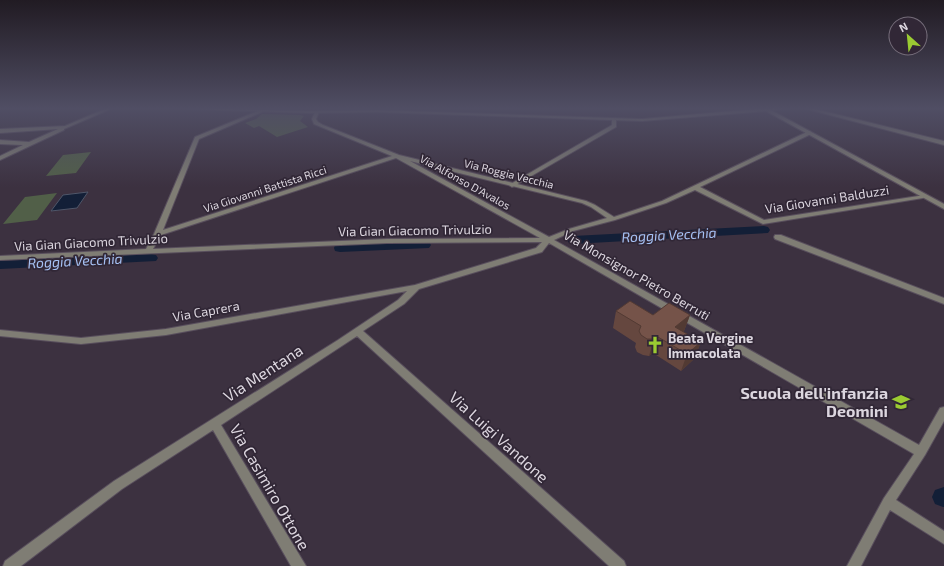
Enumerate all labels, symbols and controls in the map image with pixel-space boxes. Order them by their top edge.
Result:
north arrow [888,16,928,56]
text: N [897,19,910,34]
street label: Via Alfonso D'Avalos [418,151,513,212]
street label: Via Roggia Vecchia [463,156,555,191]
street label: Via Giovanni Battista Ricci [202,162,328,215]
street label: Via Giovanni Balduzzi [764,181,890,217]
street label: Via Gian Giacomo Trivulzio [338,221,492,239]
water label: Roggia Vecchia [621,224,717,245]
street label: Via Monsignor Pietro Berruti [561,226,713,324]
street label: Via Gian Giacomo Trivulzio [14,230,168,254]
water label: Roggia Vecchia [27,250,123,271]
street label: Via Caprera [171,297,241,325]
place label: Beata Vergine Immacolata [668,330,753,361]
church icon: Beata Vergine Immacolata [645,335,665,355]
street label: Via Mentana [219,340,306,405]
place label: Scuola dell'infanzia Deomini [740,383,888,420]
street label: Via Luigi Vandone [446,387,553,486]
school or university icon: Scuola dell'infanzia Deomini [891,392,911,412]
street label: Via Casimiro Ottone [227,420,314,553]

